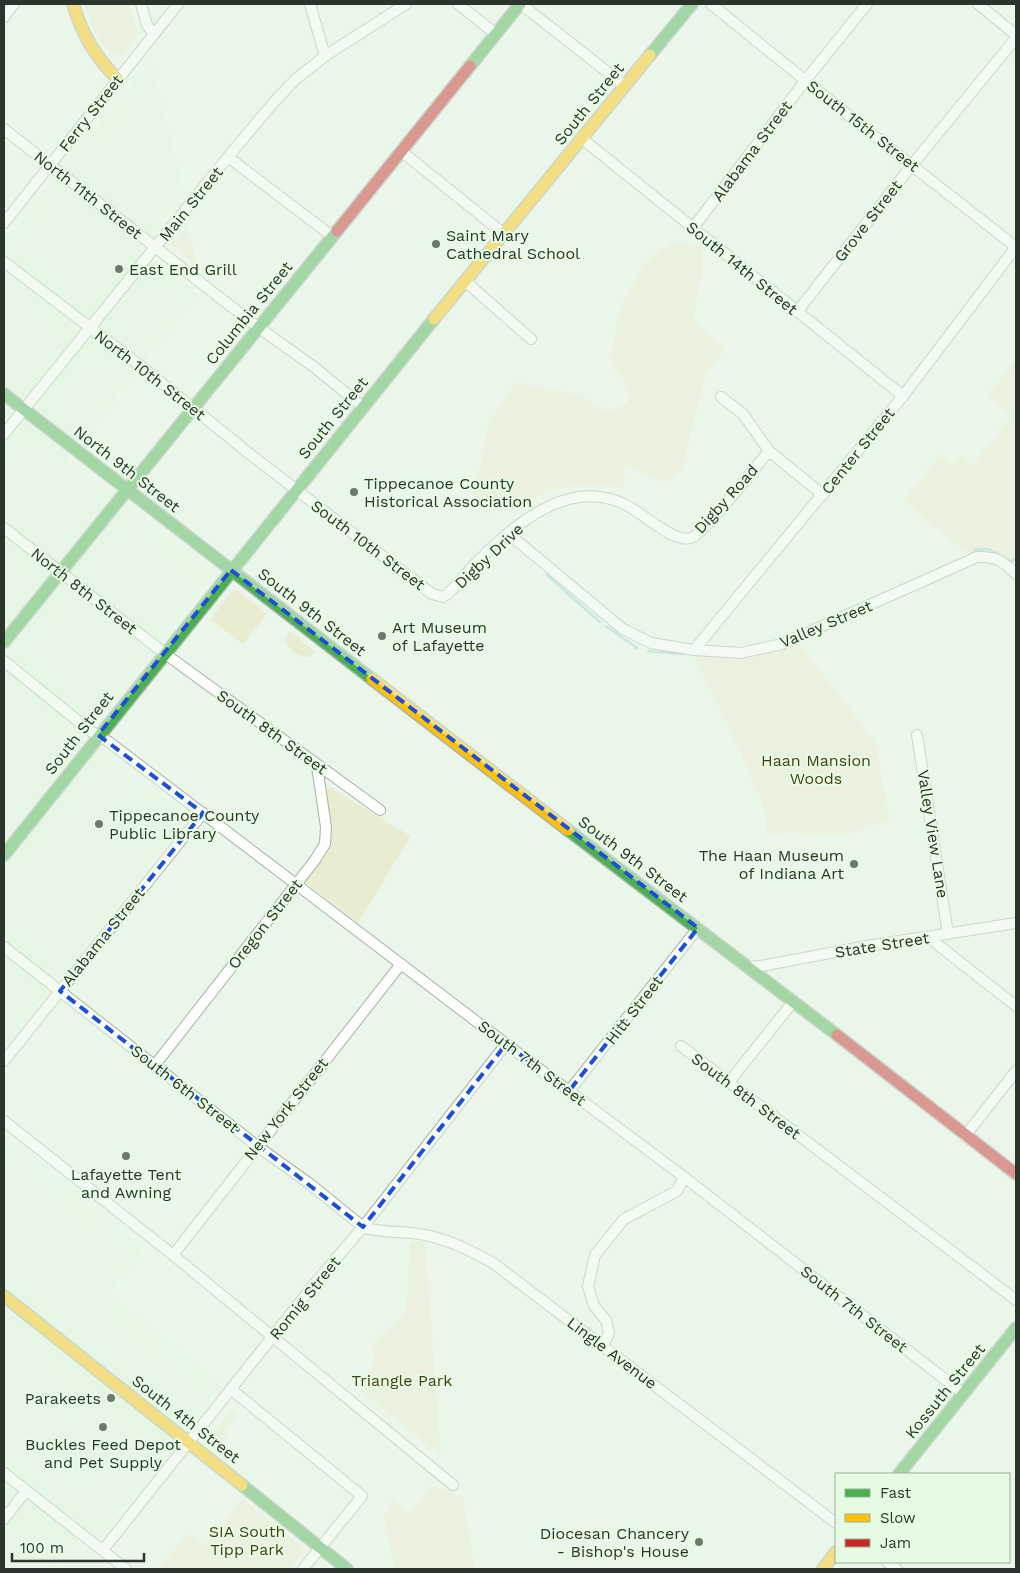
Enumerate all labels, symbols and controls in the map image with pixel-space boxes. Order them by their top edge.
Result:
street label: South Street [550,59,628,149]
street label: Ferry Street [55,70,127,155]
street label: South 15th Street [803,76,923,176]
street label: Alabama Street [708,97,796,205]
street label: North 11th Street [30,147,146,243]
street label: Main Street [155,163,227,245]
street label: Grove Street [830,176,906,266]
street label: South 14th Street [683,217,802,319]
place label: Saint Mary Cathedral School [446,226,580,263]
marker: Saint Mary Cathedral School [430,238,442,250]
street label: Columbia Street [202,257,297,368]
place label: East End Grill [129,260,237,279]
marker: East End Grill [113,263,125,275]
street label: North 10th Street [91,326,209,424]
street label: South Street [294,373,372,463]
street label: Center Street [817,404,899,498]
street label: North 9th Street [70,422,184,517]
street label: Digby Road [690,461,762,537]
place label: Tippecanoe County Historical Association [364,474,532,511]
marker: Tippecanoe County Historical Association [348,486,360,498]
street label: South 10th Street [307,496,429,594]
street label: Digby Drive [451,519,527,593]
street label: North 8th Street [27,544,141,638]
street label: South 9th Street [254,564,370,660]
street label: Valley Street [777,596,875,652]
place label: Art Museum of Lafayette [392,618,487,655]
marker: Art Museum of Lafayette [376,630,388,642]
street label: South 8th Street [213,686,331,779]
street label: South Street [41,688,117,778]
park label: Haan Mansion Woods [761,751,871,788]
street label: Valley View Lane [913,768,953,900]
place label: Tippecanoe County Public Library [109,806,260,843]
street label: South 9th Street [575,812,692,906]
marker: Tippecanoe County Public Library [93,818,105,830]
place label: The Haan Museum of Indiana Art [699,846,844,883]
marker: The Haan Museum of Indiana Art [848,858,860,870]
street label: Oregon Street [224,875,306,973]
street label: Alabama Street [57,884,149,990]
street label: State Street [833,928,931,962]
street label: Hitt Street [601,972,667,1048]
street label: South 7th Street [474,1016,590,1110]
street label: South 6th Street [127,1041,243,1137]
street label: South 8th Street [688,1049,805,1143]
street label: New York Street [240,1054,332,1164]
marker: Lafayette Tent and Awning [120,1150,132,1162]
place label: Lafayette Tent and Awning [71,1165,182,1202]
street label: Romig Street [266,1252,345,1343]
street label: South 7th Street [797,1261,911,1357]
street label: Lingle Avenue [563,1313,661,1393]
street label: Kossuth Street [901,1340,989,1442]
street label: South 4th Street [128,1371,244,1467]
park label: Triangle Park [352,1371,452,1390]
place label: Parakeets [25,1389,101,1408]
marker: Parakeets [105,1392,117,1404]
marker: Buckles Feed Depot and Pet Supply [97,1421,109,1433]
place label: Buckles Feed Depot and Pet Supply [25,1435,181,1472]
legend [835,1473,1010,1563]
text: Fast [880,1484,912,1502]
text: Slow [880,1509,916,1527]
park label: SIA South Tipp Park [209,1522,285,1559]
place label: Diocesan Chancery - Bishop's House [540,1524,690,1561]
scale bar [12,1530,145,1562]
text: Jam [880,1534,911,1552]
marker: Diocesan Chancery - Bishop's House [693,1536,705,1548]
text: 100 m [20,1539,64,1557]

